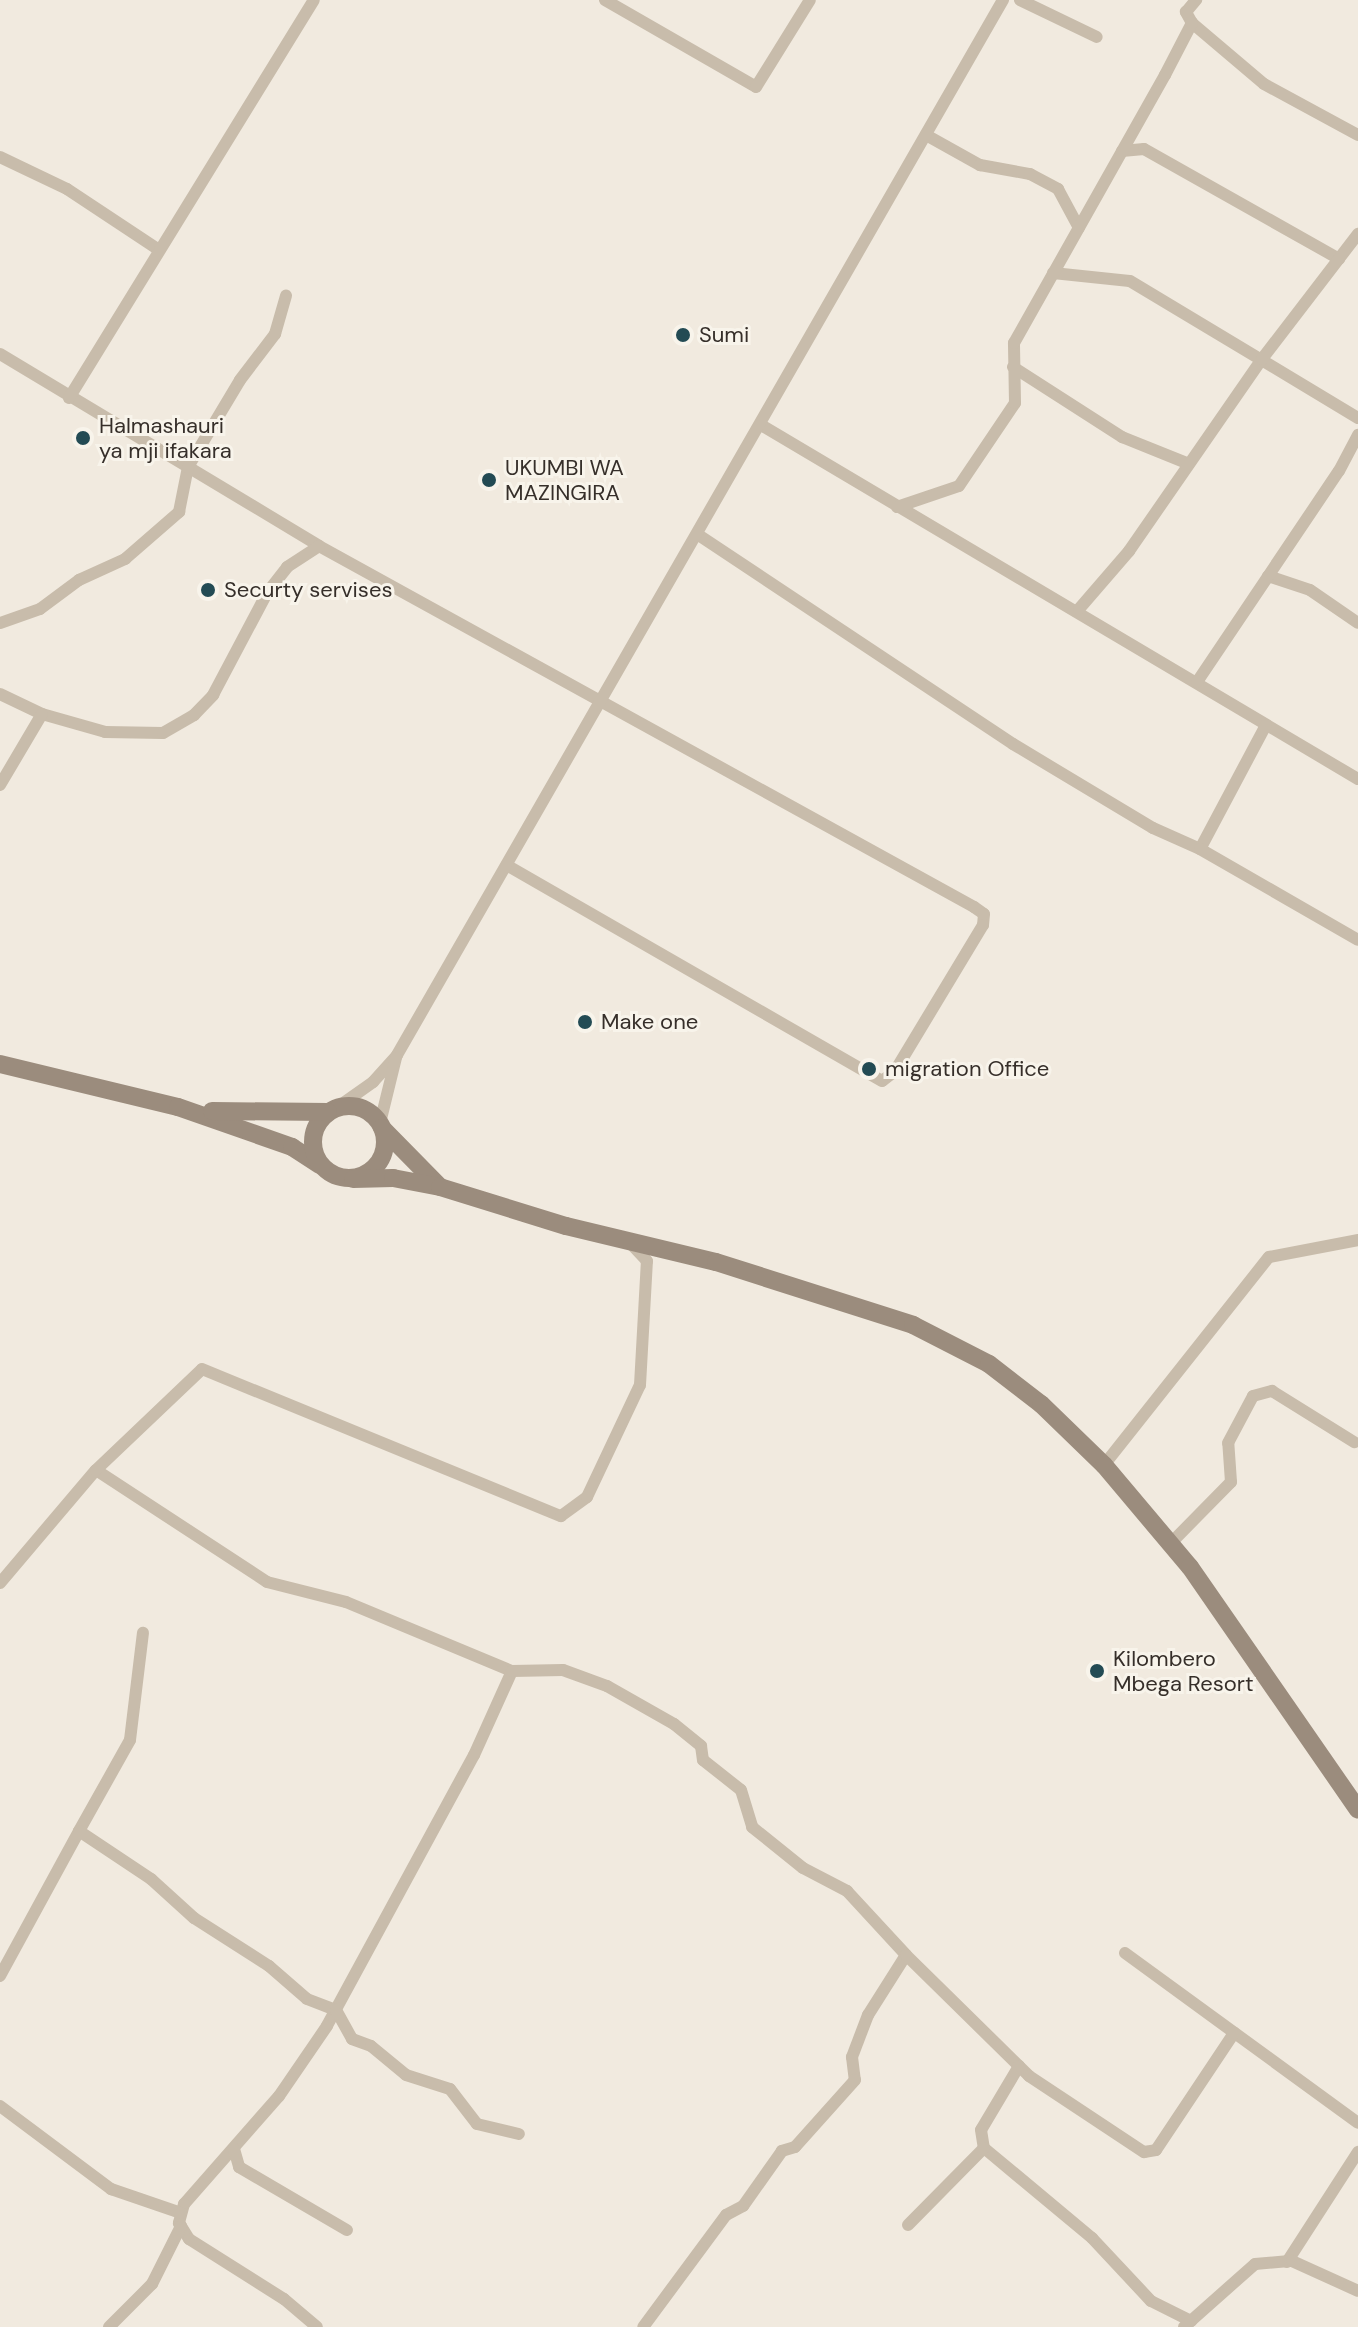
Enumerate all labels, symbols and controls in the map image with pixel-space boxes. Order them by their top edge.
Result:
place label: Sumi [699,322,749,348]
marker: Sumi [674,326,692,344]
place label: Halmashauri ya mji ifakara [99,412,232,464]
marker: Halmashauri ya mji ifakara [74,429,92,447]
place label: UKUMBI WA MAZINGIRA [505,454,624,506]
marker: UKUMBI WA MAZINGIRA [480,471,498,489]
place label: Securty servises [224,577,392,603]
marker: Securty servises [199,581,217,599]
place label: Make one [601,1009,698,1035]
marker: Make one [576,1013,594,1031]
place label: migration Office [885,1056,1049,1082]
marker: migration Office [860,1060,878,1078]
place label: Kilombero Mbega Resort [1113,1645,1254,1696]
marker: Kilombero Mbega Resort [1088,1662,1106,1680]

